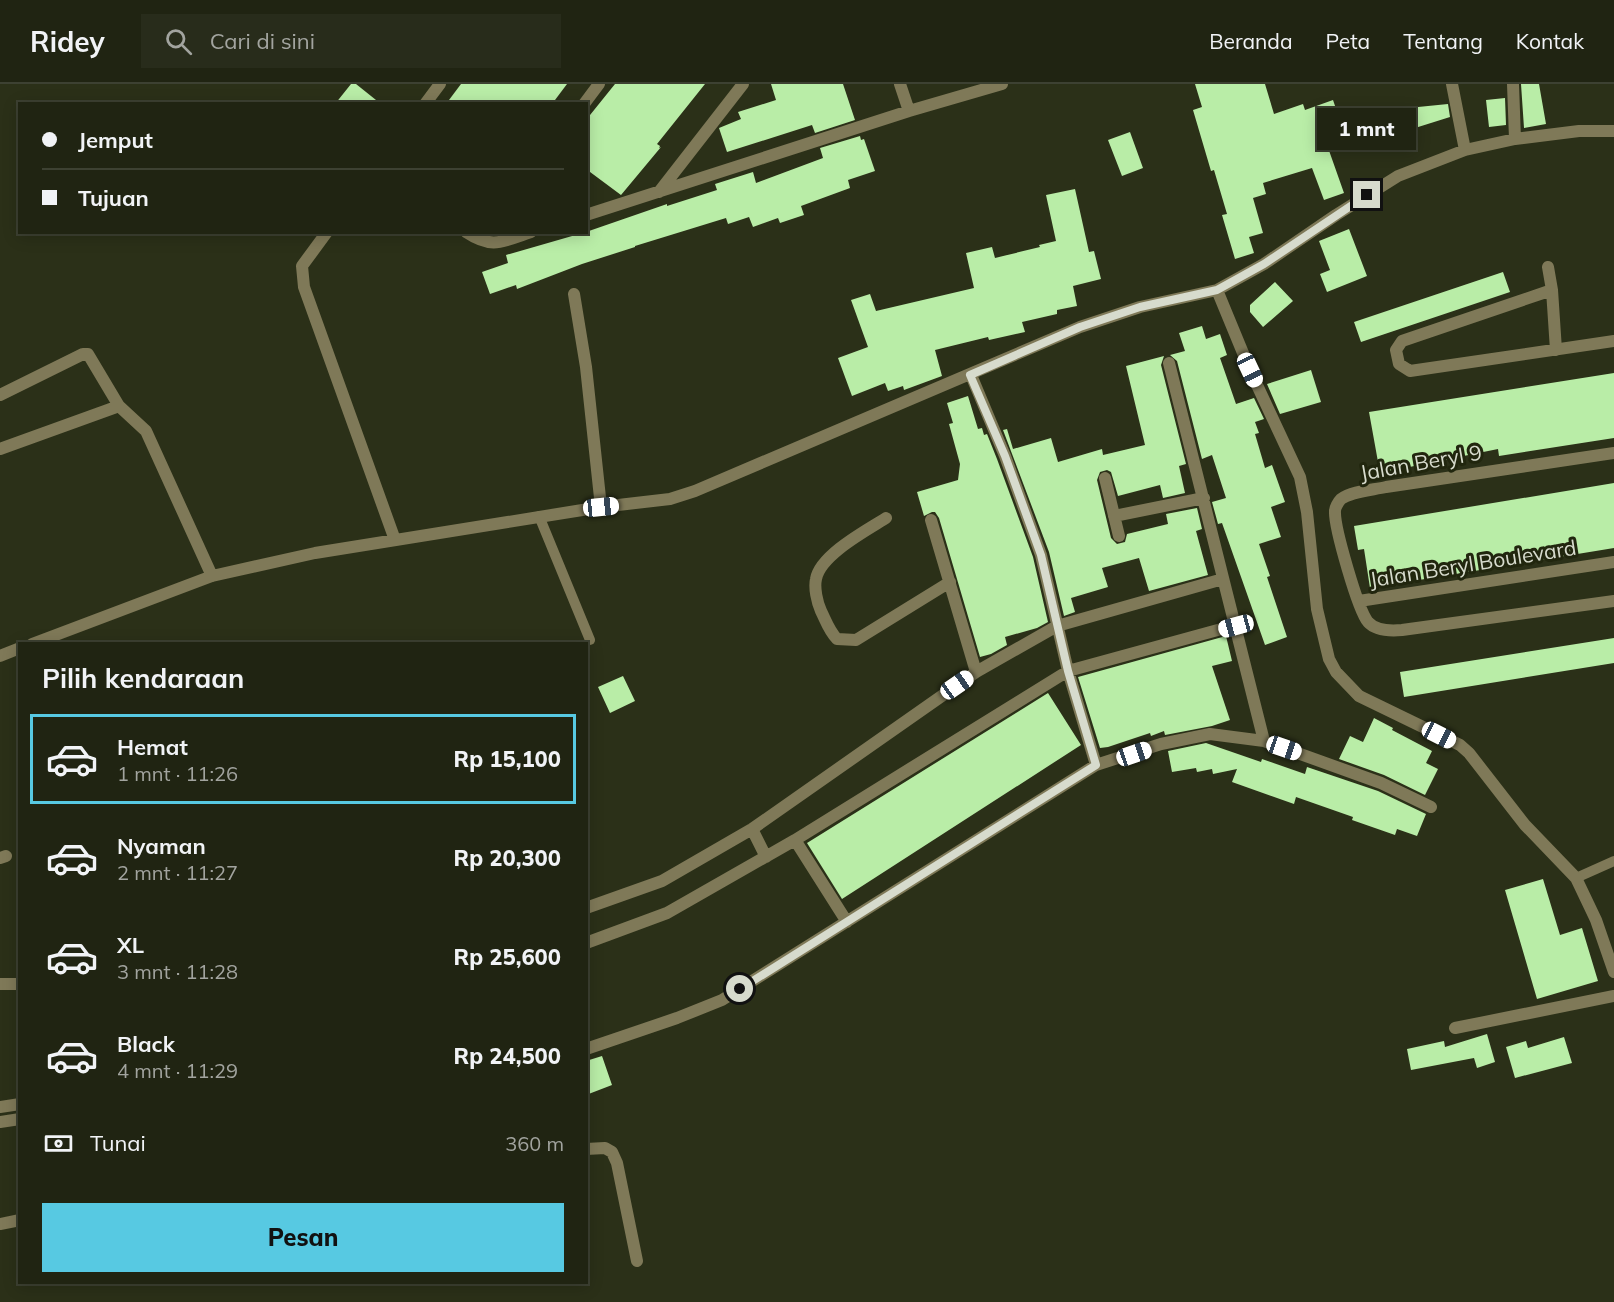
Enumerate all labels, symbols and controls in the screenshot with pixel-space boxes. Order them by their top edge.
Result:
search box [141,14,561,68]
text: Ridey [30,24,105,59]
icon: search [162,25,195,58]
text: Cari di sini [210,27,315,55]
text: Beranda [1209,28,1293,54]
text: Peta [1326,28,1370,54]
text: Tentang [1403,28,1483,54]
text: Kontak [1516,28,1584,54]
callout: 1 mnt [1318,108,1416,150]
text: 1 mnt [1338,116,1395,141]
text: Jemput [78,126,153,154]
route end [1353,181,1380,208]
text: Tujuan [78,184,149,212]
car [1234,350,1266,390]
street label: Jalan Beryl 9 [1358,439,1484,486]
car [582,496,620,518]
street label: Jalan Beryl Boulevard [1368,534,1578,592]
car [1216,613,1256,639]
text: Pilih kendaraan [42,661,244,695]
car [937,667,977,703]
car [1419,719,1459,751]
icon: car [45,732,99,786]
text: Hemat [117,733,188,761]
car [1264,734,1304,762]
car [1114,740,1154,768]
text: Rp 15,100 [454,745,561,773]
text: 1 mnt · 11:26 [117,761,238,786]
icon: car [45,831,99,885]
text: Nyaman [117,832,206,860]
text: Rp 20,300 [454,844,561,872]
text: 2 mnt · 11:27 [117,860,238,885]
icon: car [45,930,99,984]
text: XL [117,931,144,959]
text: Rp 25,600 [454,943,561,971]
text: 3 mnt · 11:28 [117,959,238,984]
route start [726,975,753,1002]
icon: car [45,1029,99,1083]
text: Black [117,1030,175,1058]
text: Rp 24,500 [454,1042,561,1070]
text: 4 mnt · 11:29 [117,1058,238,1083]
icon: cash [42,1127,75,1160]
text: Tunai [90,1129,146,1157]
text: 360 m [505,1131,564,1156]
button: Pesan [42,1203,564,1272]

